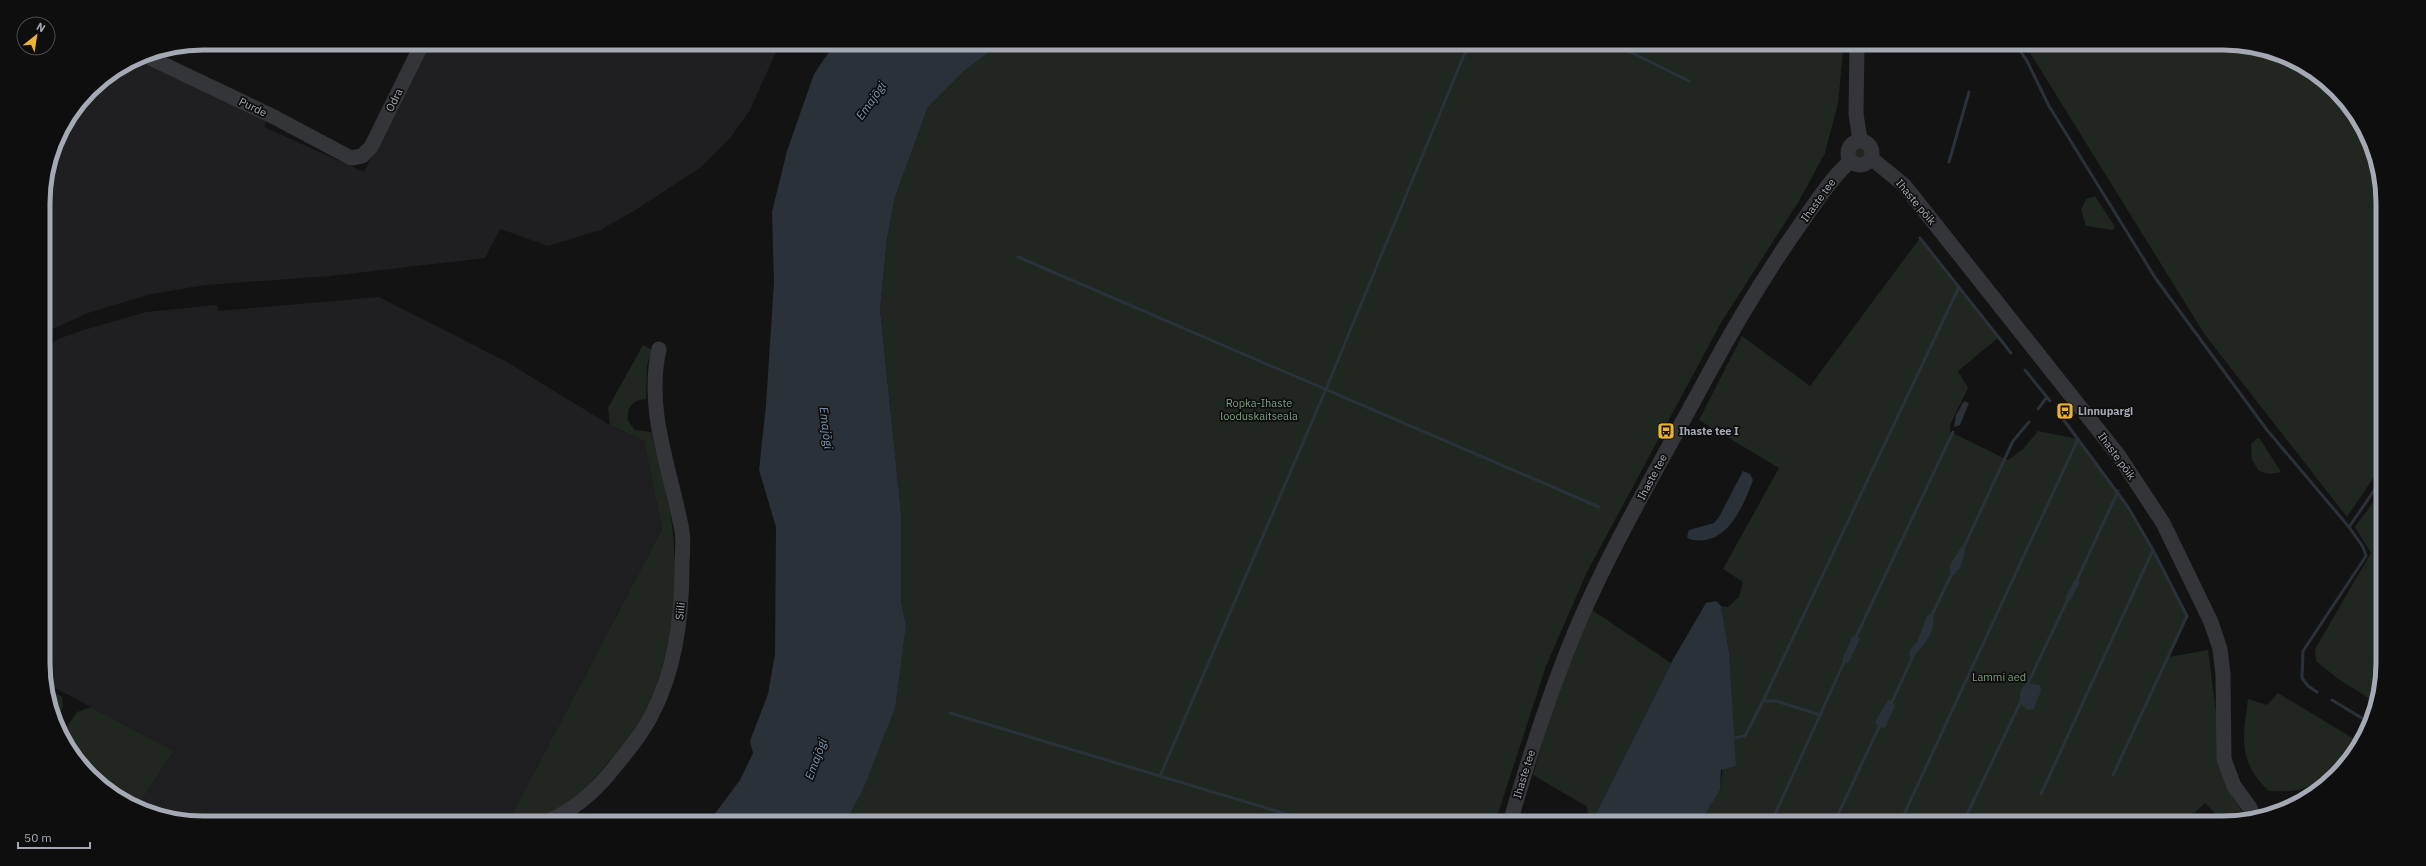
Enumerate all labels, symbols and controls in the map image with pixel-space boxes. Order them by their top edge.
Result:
north arrow [16,16,56,56]
text: N [34,19,48,35]
water label: Emajõgi [852,78,889,123]
street label: Odra [382,86,406,114]
street label: Purde [237,94,269,120]
street label: Ihaste tee [1798,176,1838,224]
street label: Ihaste põik [1893,176,1939,228]
park label: Ropka-Ihaste looduskaitseala [1220,396,1298,423]
bus stop icon: Linnupargi [2055,401,2075,421]
place label: Linnupargi [2078,404,2133,418]
water label: Emajõgi [816,406,837,451]
bus stop icon: Ihaste tee I [1656,421,1676,441]
place label: Ihaste tee I [1679,424,1739,438]
street label: Ihaste põik [2095,429,2139,483]
street label: Ihaste tee [1634,452,1670,502]
street label: Siili [672,601,688,621]
park label: Lammi aed [1972,670,2026,684]
water label: Emajõgi [801,735,830,782]
street label: Ihaste tee [1510,748,1538,800]
scale bar [18,824,90,850]
text: 50 m [24,830,52,845]

